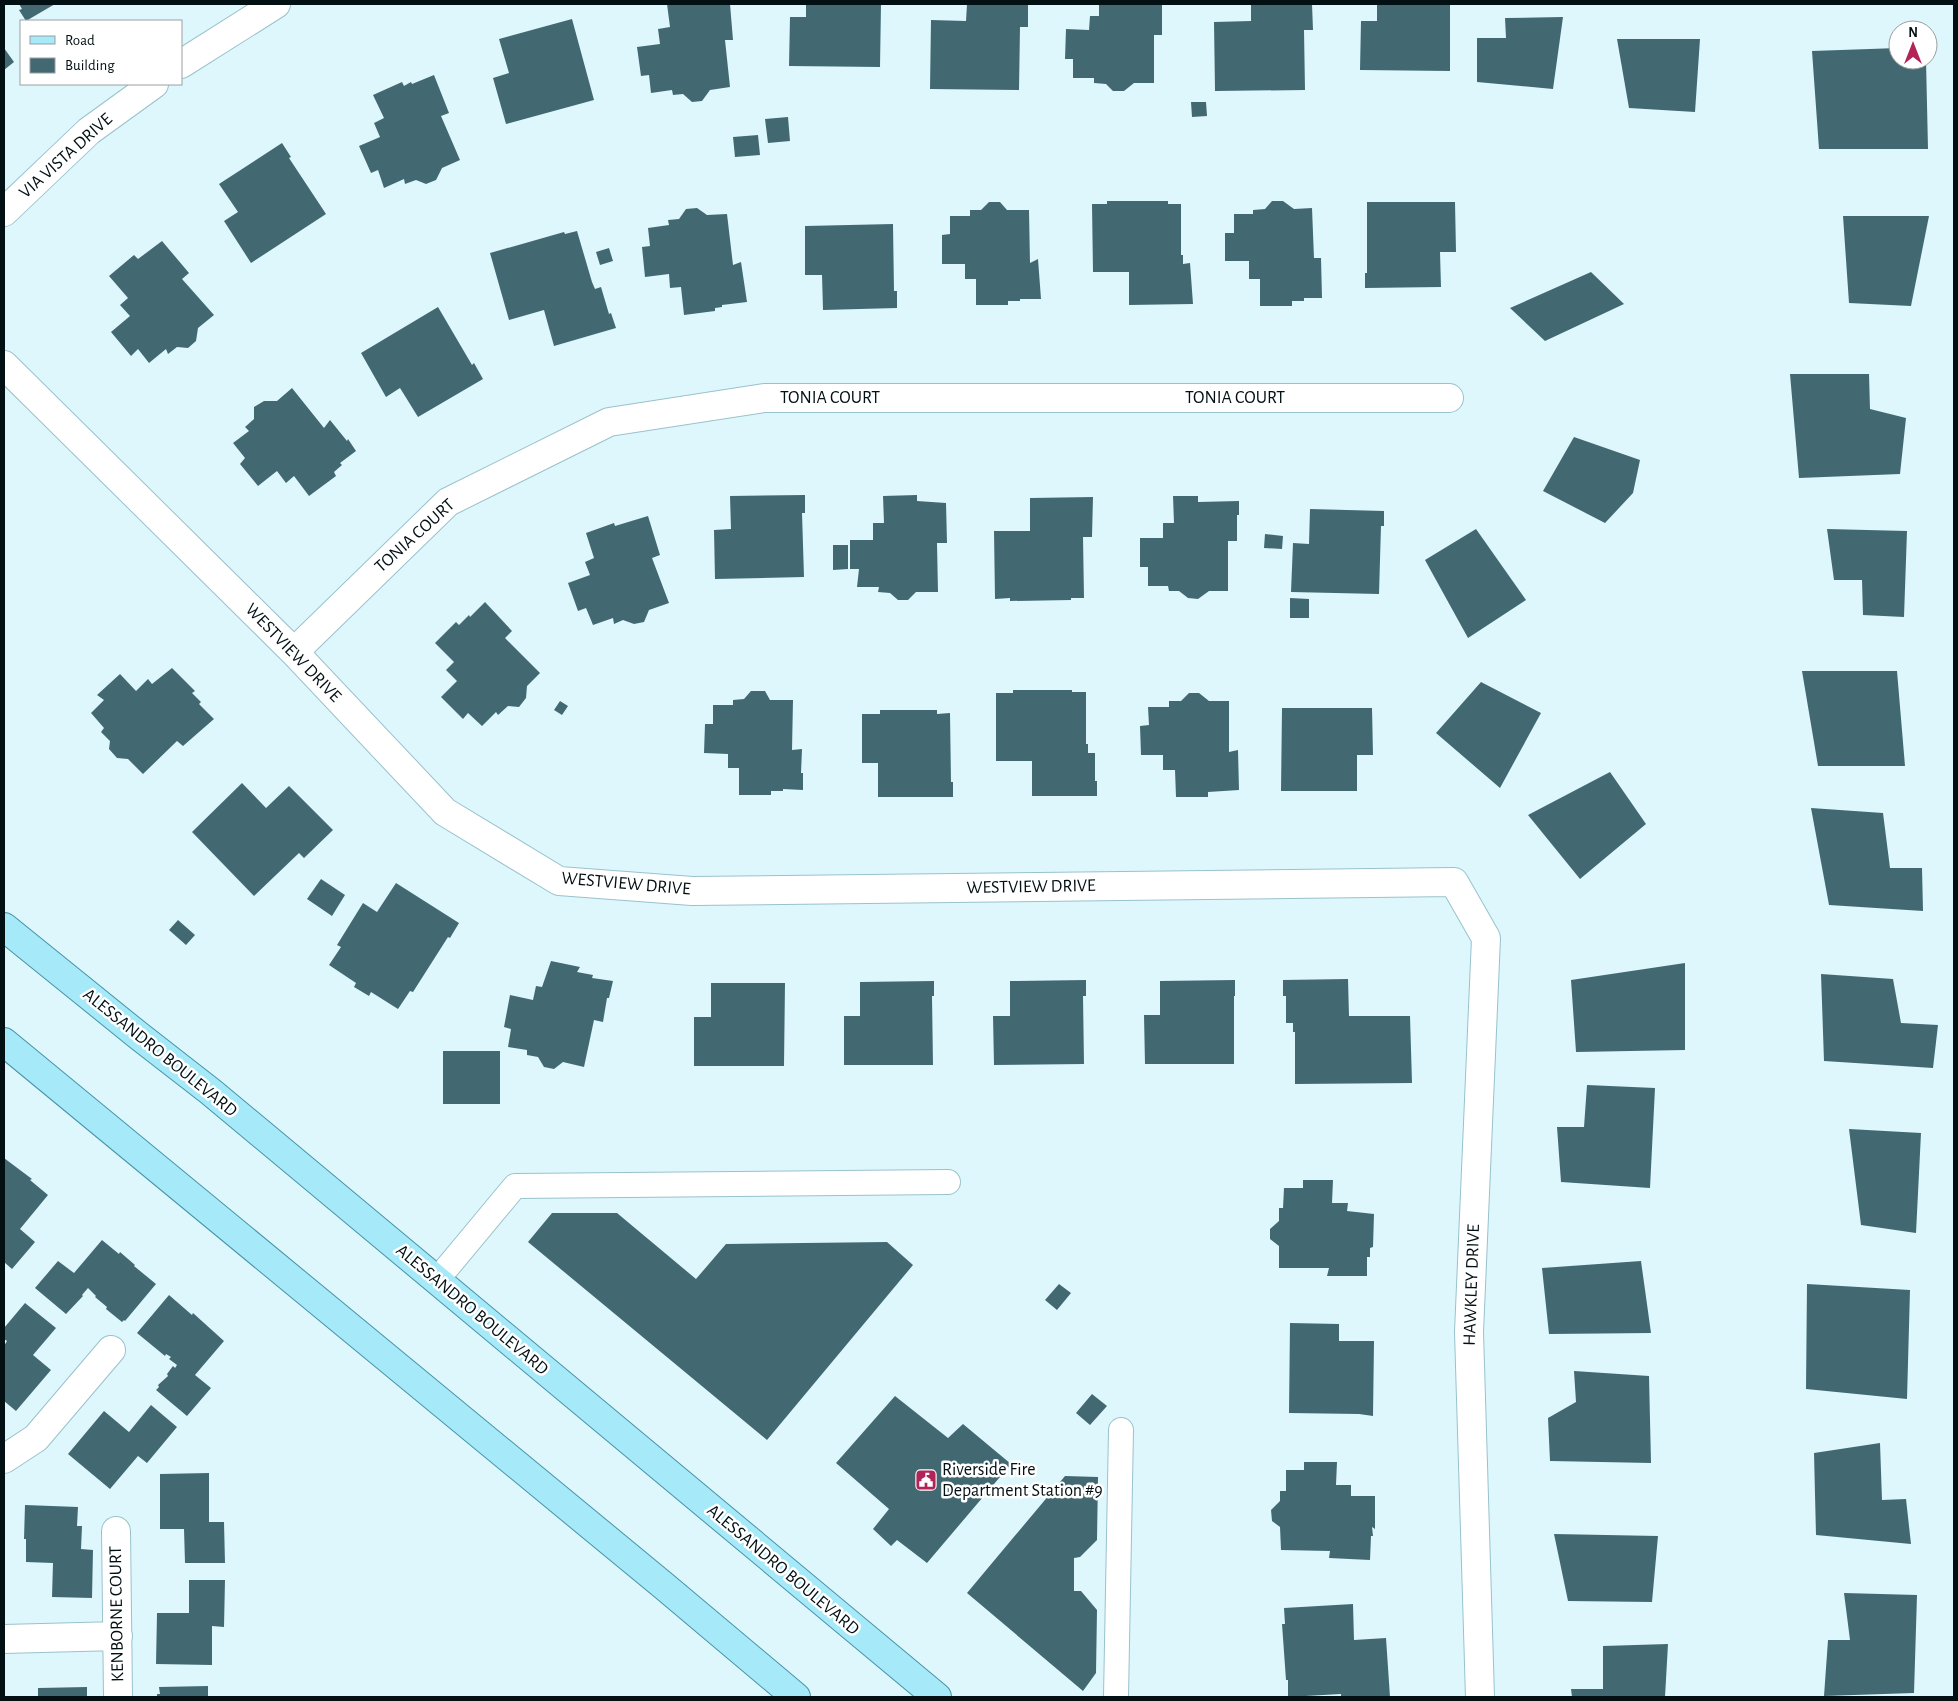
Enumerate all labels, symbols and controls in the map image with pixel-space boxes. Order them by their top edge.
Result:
legend [20,20,182,85]
north arrow [1888,20,1938,70]
text: N [1908,26,1918,40]
text: Road [65,33,95,48]
text: Building [65,58,115,73]
street label: VIA VISTA DRIVE [16,110,116,202]
street label: TONIA COURT [780,389,880,407]
street label: TONIA COURT [1185,389,1285,407]
street label: TONIA COURT [372,496,458,576]
street label: WESTVIEW DRIVE [242,600,345,706]
street label: WESTVIEW DRIVE [561,869,692,899]
street label: WESTVIEW DRIVE [966,877,1096,897]
street label: ALESSANDRO BOULEVARD [80,985,240,1121]
street label: HAWKLEY DRIVE [1461,1223,1483,1346]
street label: ALESSANDRO BOULEVARD [393,1241,551,1379]
place label: Riverside Fire Department Station #9 [942,1461,1103,1500]
public building icon: Riverside Fire Department Station #9 [914,1468,938,1492]
street label: ALESSANDRO BOULEVARD [704,1501,862,1639]
street label: KENBORNE COURT [107,1546,127,1682]

